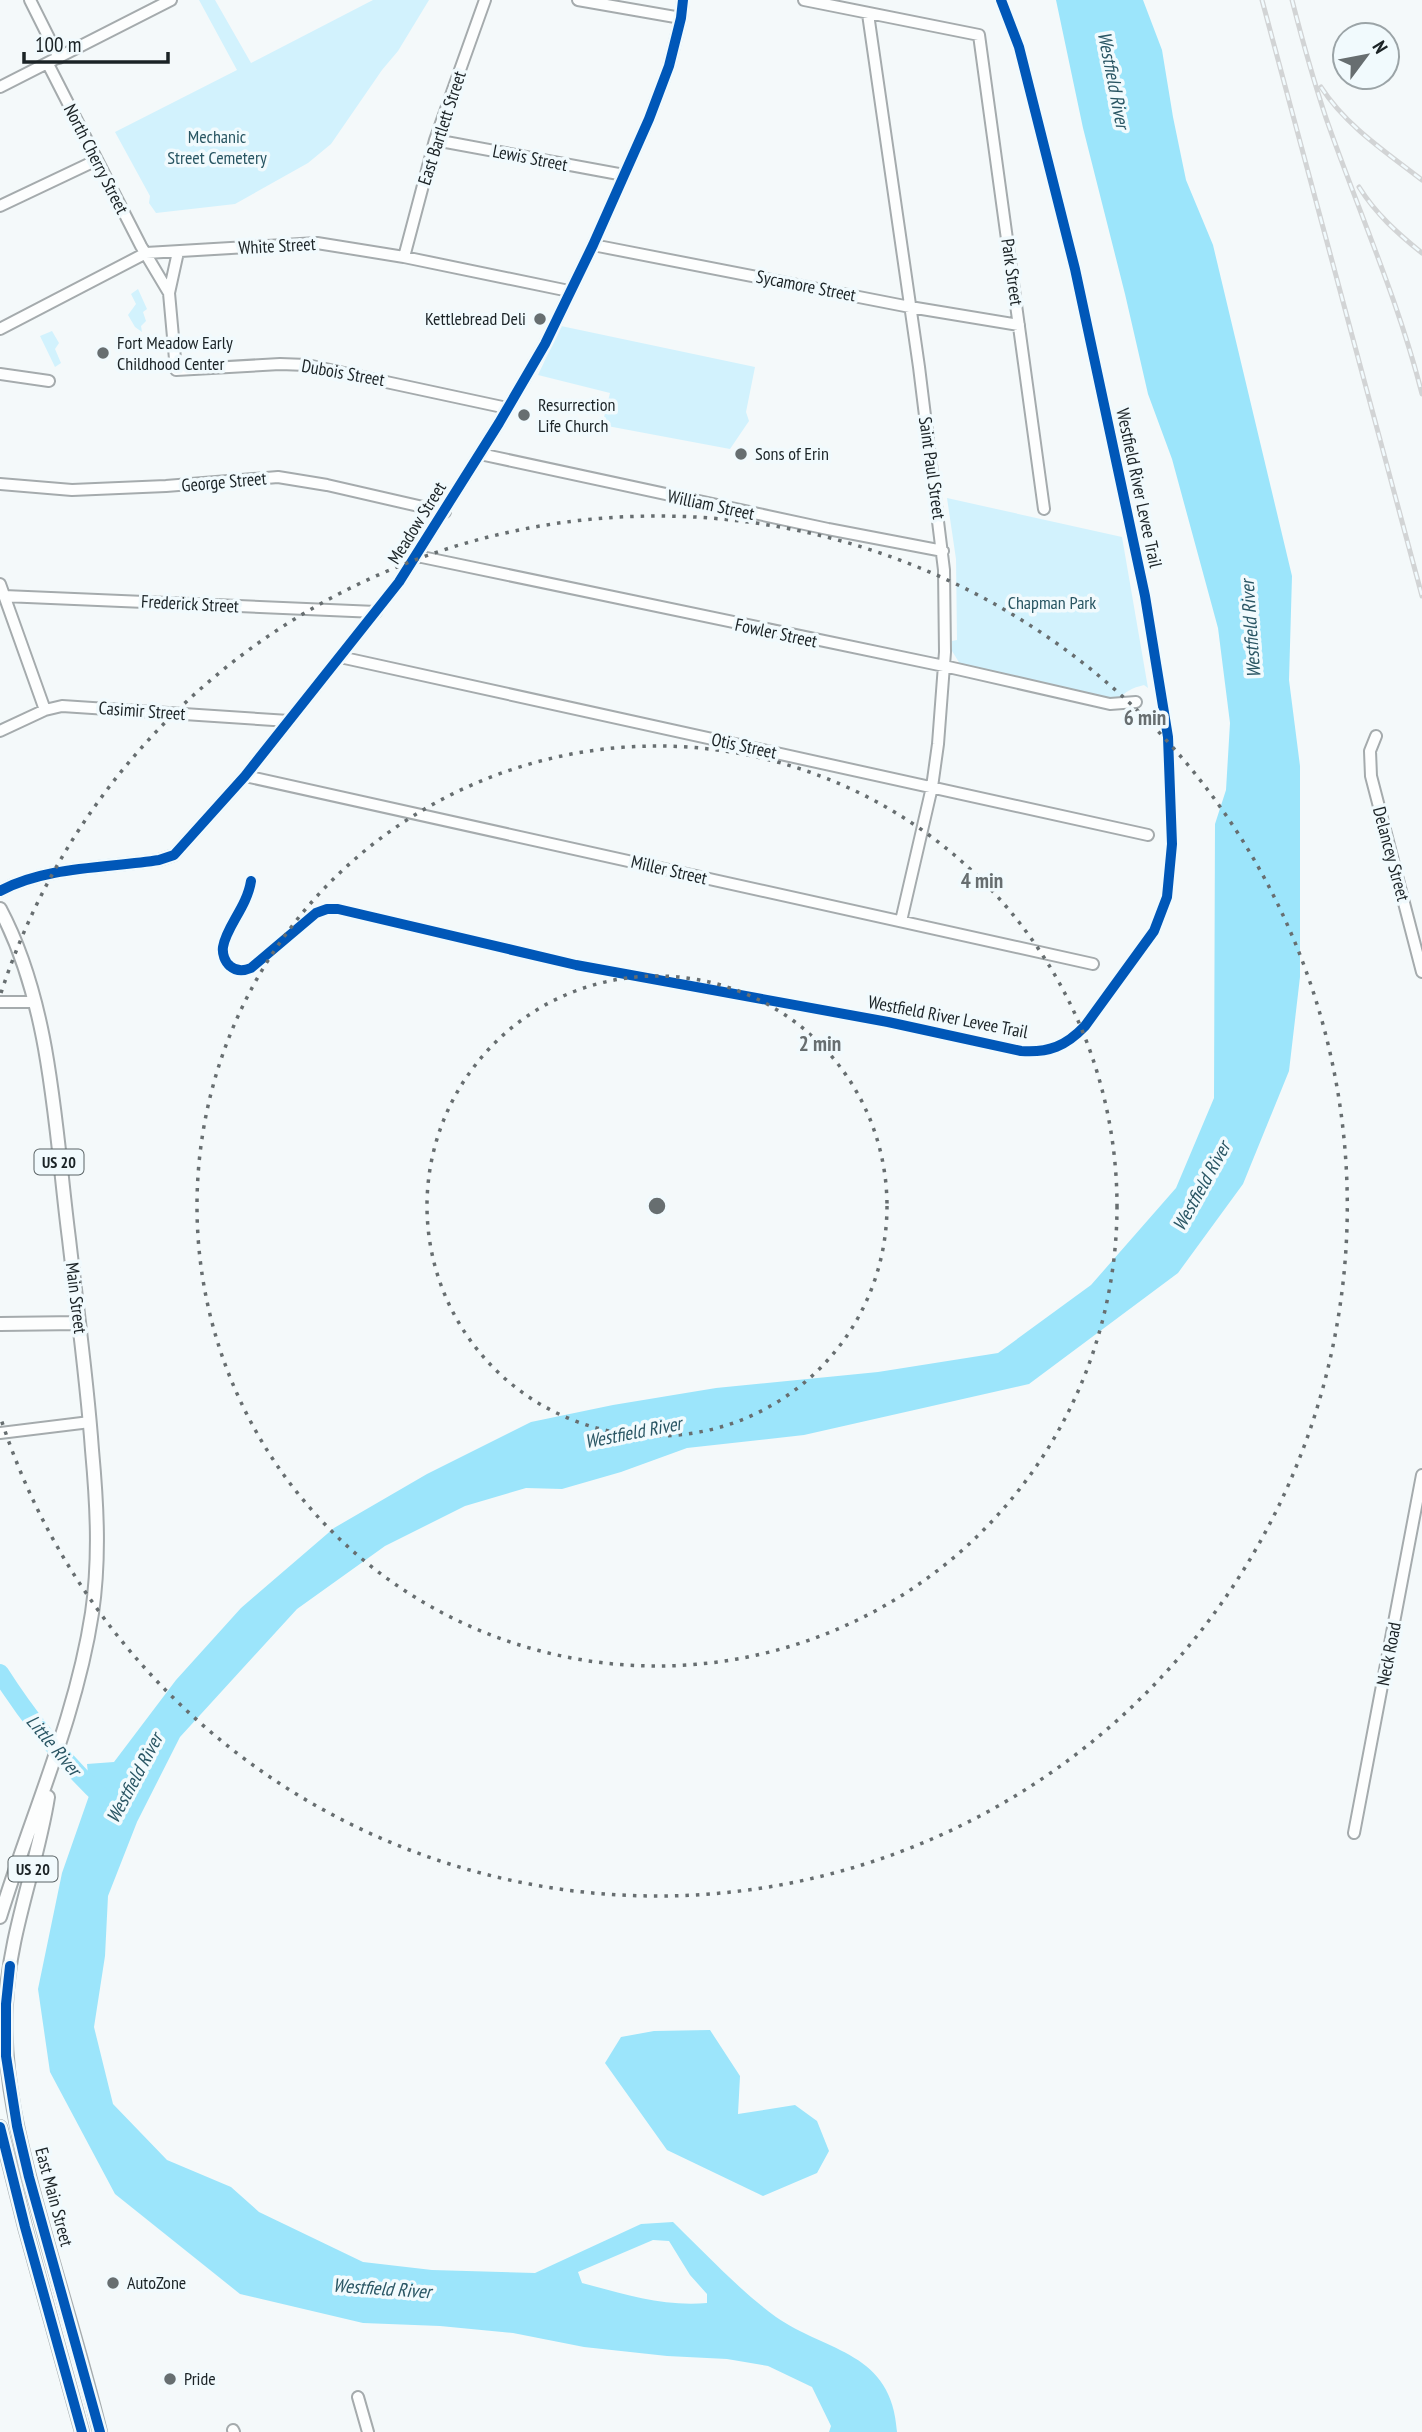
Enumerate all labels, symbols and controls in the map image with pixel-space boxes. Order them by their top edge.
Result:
scale bar [24,21,168,65]
north arrow [1331,21,1401,91]
water label: Westfield River [1093,30,1136,133]
text: 100 m [35,31,81,58]
text: N [1368,36,1393,58]
street label: East Bartlett Street [412,68,471,188]
street label: North Cherry Street [59,100,134,218]
park label: Mechanic Street Cemetery [167,125,267,169]
street label: Lewis Street [491,139,569,176]
street label: White Street [238,232,316,259]
street label: Park Street [996,237,1029,307]
street label: Sycamore Street [754,265,858,306]
place label: Kettlebread Deli [425,307,526,330]
marker: Kettlebread Deli [532,311,548,327]
place label: Fort Meadow Early Childhood Center [117,331,233,375]
marker: Fort Meadow Early Childhood Center [95,345,111,361]
street label: Dubois Street [300,354,386,391]
place label: Resurrection Life Church [538,393,615,437]
street label: Westfield River Levee Trail [1111,406,1168,570]
marker: Resurrection Life Church [516,407,532,423]
street label: Saint Paul Street [914,415,951,521]
place label: Sons of Erin [755,442,829,465]
marker: Sons of Erin [733,446,749,462]
street label: George Street [181,466,267,497]
street label: Meadow Street [382,477,451,568]
street label: William Street [666,484,757,525]
water label: Westfield River [1234,576,1265,679]
street label: Frederick Street [141,589,240,618]
park label: Chapman Park [1008,591,1096,614]
street label: Fowler Street [733,613,819,652]
street label: Casimir Street [98,696,186,725]
text: 6 min [1124,704,1166,731]
street label: Otis Street [709,727,779,764]
street label: Delancey Street [1368,804,1415,904]
street label: Miller Street [629,850,709,889]
text: 4 min [961,867,1003,894]
street label: Westfield River Levee Trail [866,990,1031,1043]
text: 2 min [799,1030,841,1057]
water label: Westfield River [1167,1135,1237,1235]
road number: US 20 [34,1150,84,1174]
centre of rings [645,1194,669,1218]
street label: Main Street [61,1261,92,1335]
water label: Westfield River [583,1410,686,1453]
street label: Neck Road [1371,1620,1406,1688]
water label: Little River [22,1710,88,1783]
water label: Westfield River [100,1727,169,1827]
road number: US 20 [8,1856,58,1882]
street label: East Main Street [30,2145,79,2249]
place label: AutoZone [127,2271,186,2294]
water label: Westfield River [332,2273,435,2304]
marker: AutoZone [105,2275,121,2291]
place label: Pride [184,2367,216,2390]
marker: Pride [162,2371,178,2387]

